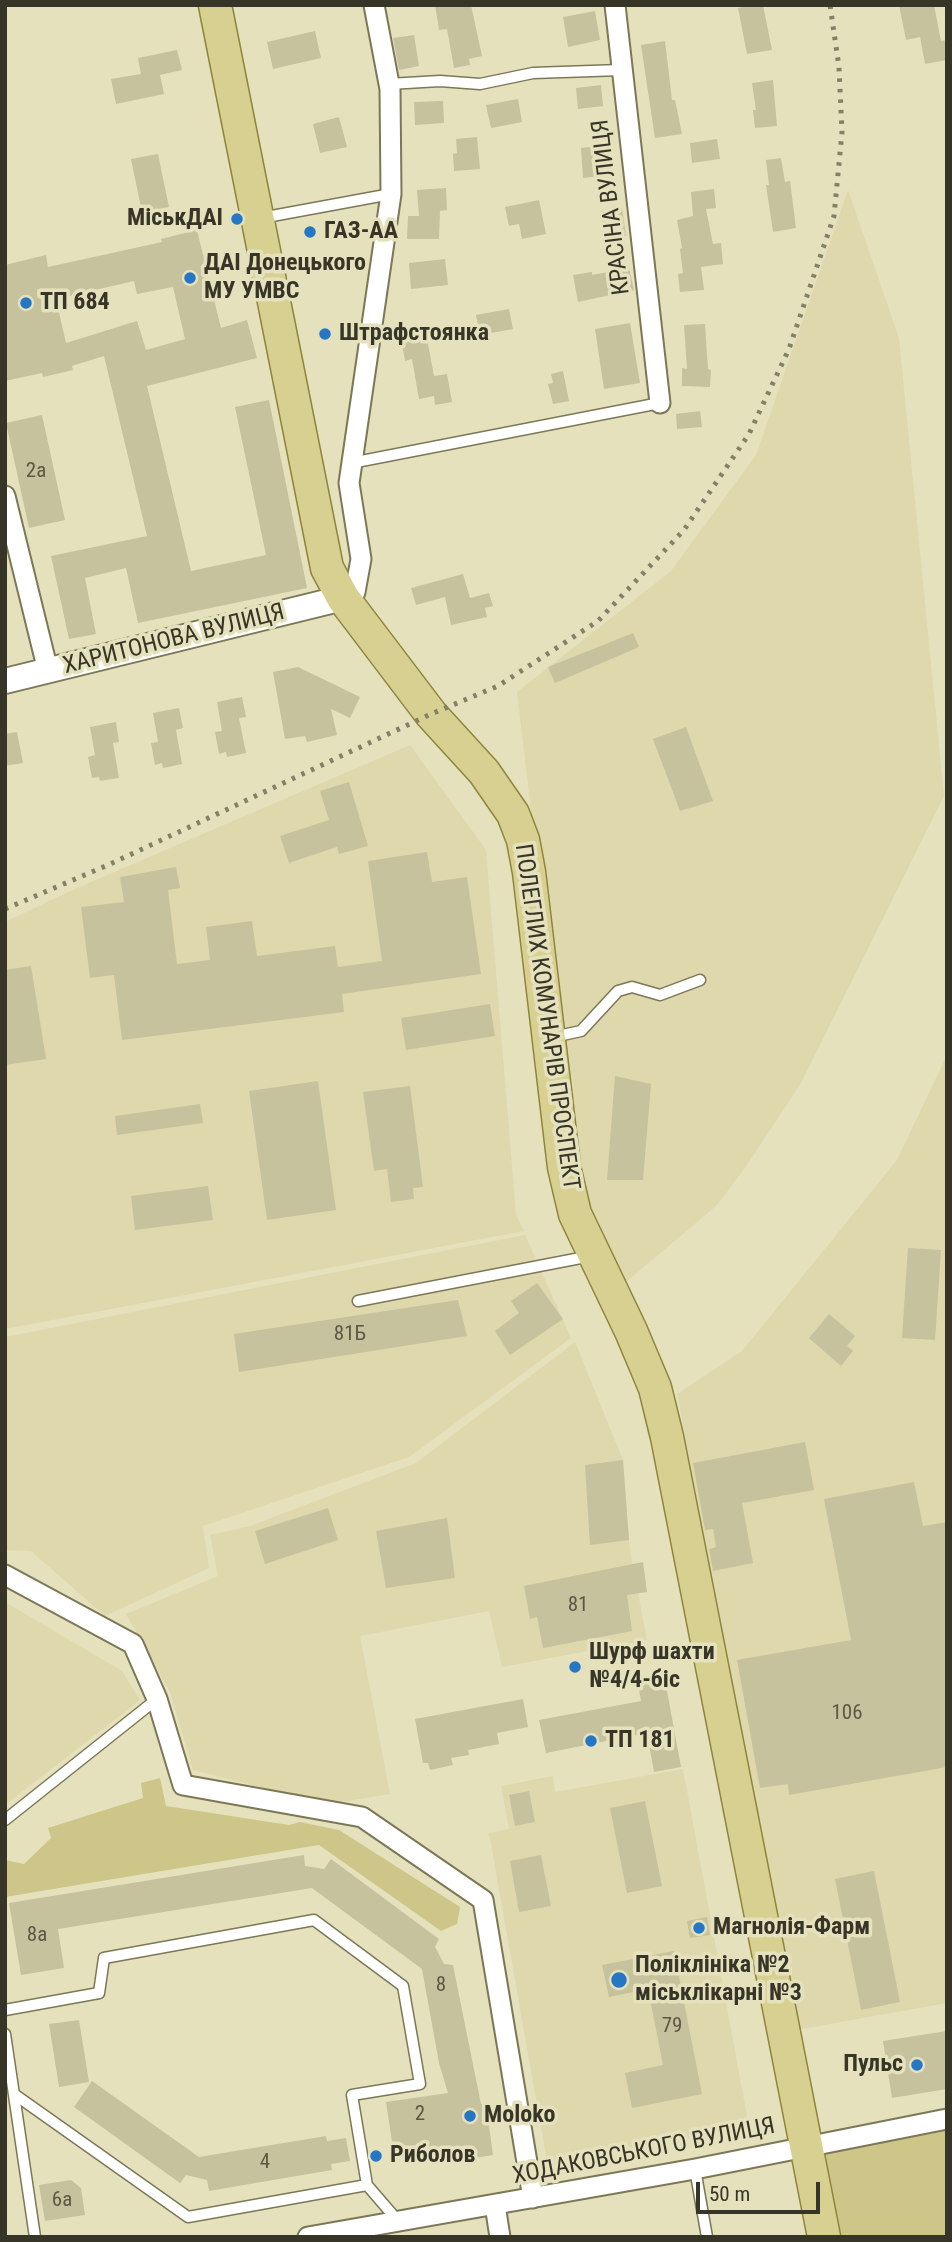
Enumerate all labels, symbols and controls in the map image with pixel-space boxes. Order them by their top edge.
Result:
street label: КРАСІНА ВУЛИЦЯ [587,117,637,297]
place label: МіськДАІ [127,205,223,233]
marker: МіськДАІ [229,211,245,227]
place label: ГАЗ-АА [324,218,398,246]
marker: ГАЗ-АА [302,224,318,240]
place label: ДАІ Донецького МУ УМВС [204,250,366,306]
marker: ДАІ Донецького МУ УМВС [182,270,198,286]
place label: ТП 684 [40,289,110,317]
marker: ТП 684 [18,295,34,311]
place label: Штрафстоянка [339,320,489,348]
marker: Штрафстоянка [317,326,333,342]
house number: 2а [26,459,46,485]
street label: ХАРИТОНОВА ВУЛИЦЯ [60,599,288,681]
street label: ПОЛЕГЛИХ КОМУНАРІВ ПРОСПЕКТ [507,842,585,1192]
house number: 81Б [334,1322,366,1348]
house number: 81 [568,1593,588,1619]
place label: Шурф шахти №4/4-біс [589,1639,715,1695]
marker: Шурф шахти №4/4-біс [567,1659,583,1675]
house number: 106 [831,1701,863,1727]
place label: ТП 181 [605,1727,675,1755]
marker: ТП 181 [583,1733,599,1749]
place label: Магнолія-Фарм [713,1914,870,1942]
marker: Магнолія-Фарм [691,1920,707,1936]
house number: 8а [27,1923,47,1949]
place label: Поліклініка №2 міськлікарні №3 [635,1952,802,2008]
marker: Поліклініка №2 міськлікарні №3 [609,1970,629,1990]
house number: 8 [436,1973,446,1999]
house number: 79 [662,2014,682,2040]
place label: Пульс [843,2051,903,2079]
marker: Пульс [909,2057,925,2073]
house number: 2 [415,2102,425,2128]
place label: Moloko [484,2102,556,2130]
marker: Moloko [462,2108,478,2124]
street label: ХОДАКОВСЬКОГО ВУЛИЦЯ [510,2112,778,2192]
place label: Риболов [390,2142,475,2170]
marker: Риболов [368,2148,384,2164]
house number: 4 [260,2150,270,2176]
scale bar [700,2168,824,2212]
text: 50 m [709,2182,750,2206]
house number: 6а [52,2188,72,2214]

